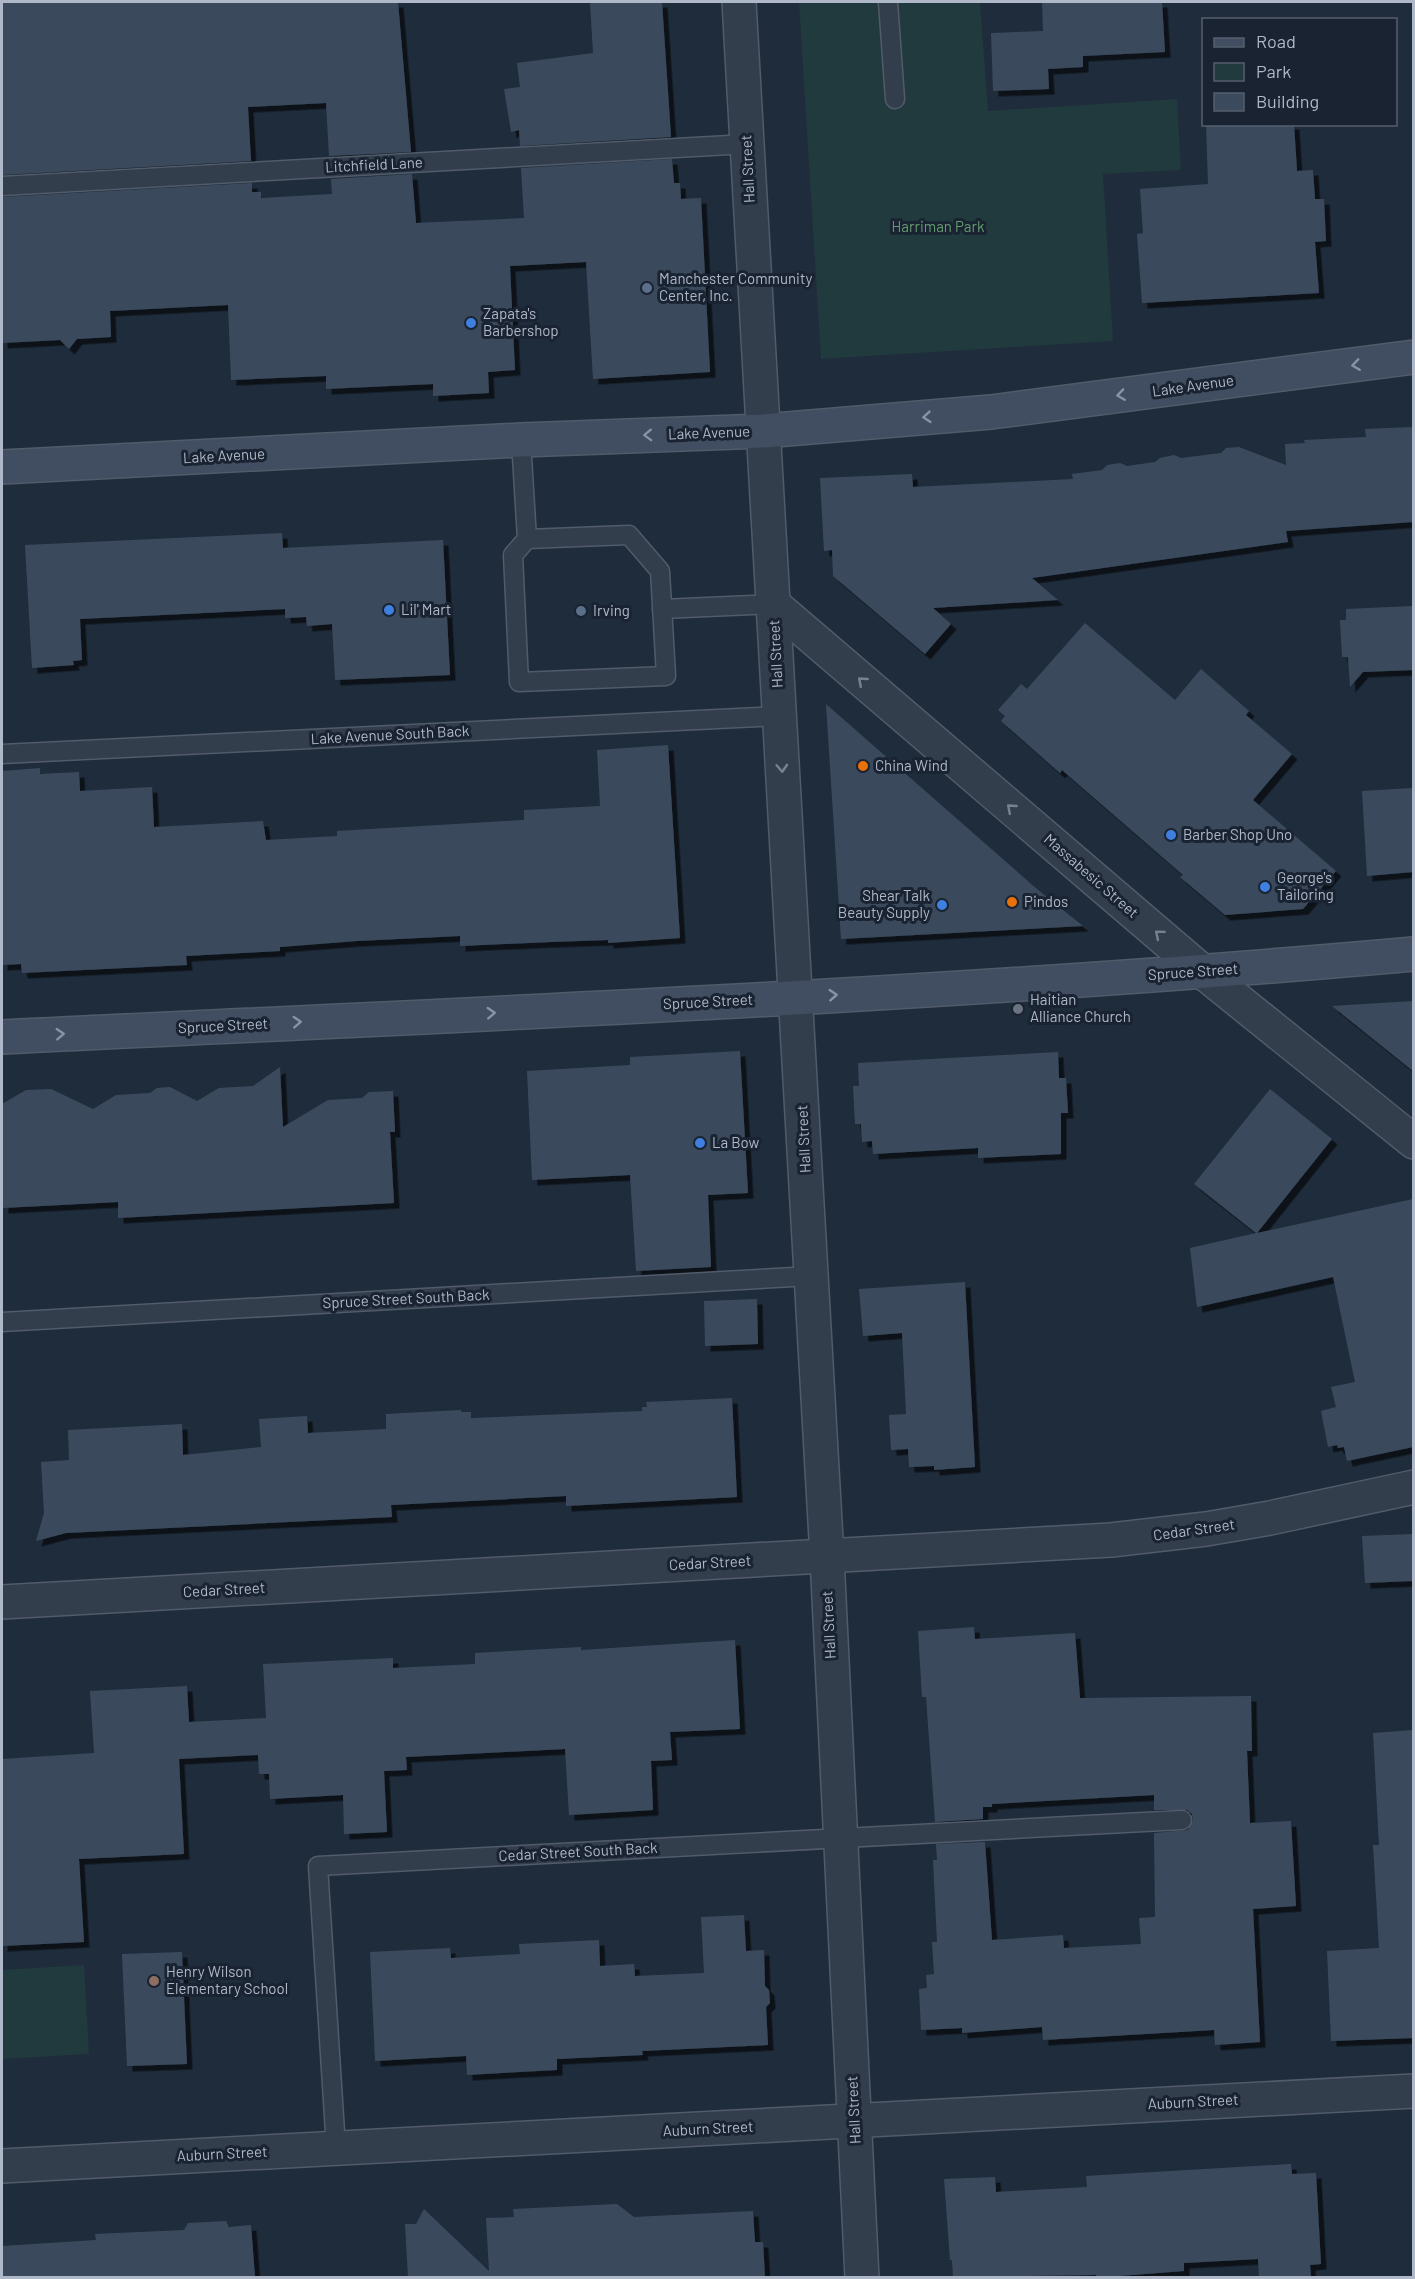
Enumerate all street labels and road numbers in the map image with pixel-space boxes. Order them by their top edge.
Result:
street label: Hall Street [736,134,758,204]
street label: Litchfield Lane [325,152,423,176]
street label: Lake Avenue [1151,370,1235,400]
street label: Lake Avenue [668,422,750,442]
street label: Lake Avenue [182,444,265,466]
street label: Hall Street [764,619,786,689]
street label: Lake Avenue South Back [310,721,470,747]
street label: Massabesic Street [1041,829,1142,921]
street label: Spruce Street [1147,959,1239,983]
street label: Spruce Street [662,990,753,1012]
street label: Spruce Street [177,1014,268,1036]
street label: Hall Street [792,1104,814,1174]
street label: Spruce Street South Back [322,1285,490,1311]
street label: Cedar Street [1152,1514,1236,1544]
street label: Cedar Street [668,1551,752,1573]
street label: Cedar Street [182,1578,266,1600]
street label: Hall Street [817,1590,839,1660]
street label: Cedar Street South Back [498,1838,658,1864]
street label: Hall Street [842,2075,864,2145]
street label: Auburn Street [1147,2090,1239,2112]
street label: Auburn Street [662,2117,754,2139]
street label: Auburn Street [176,2142,268,2164]

